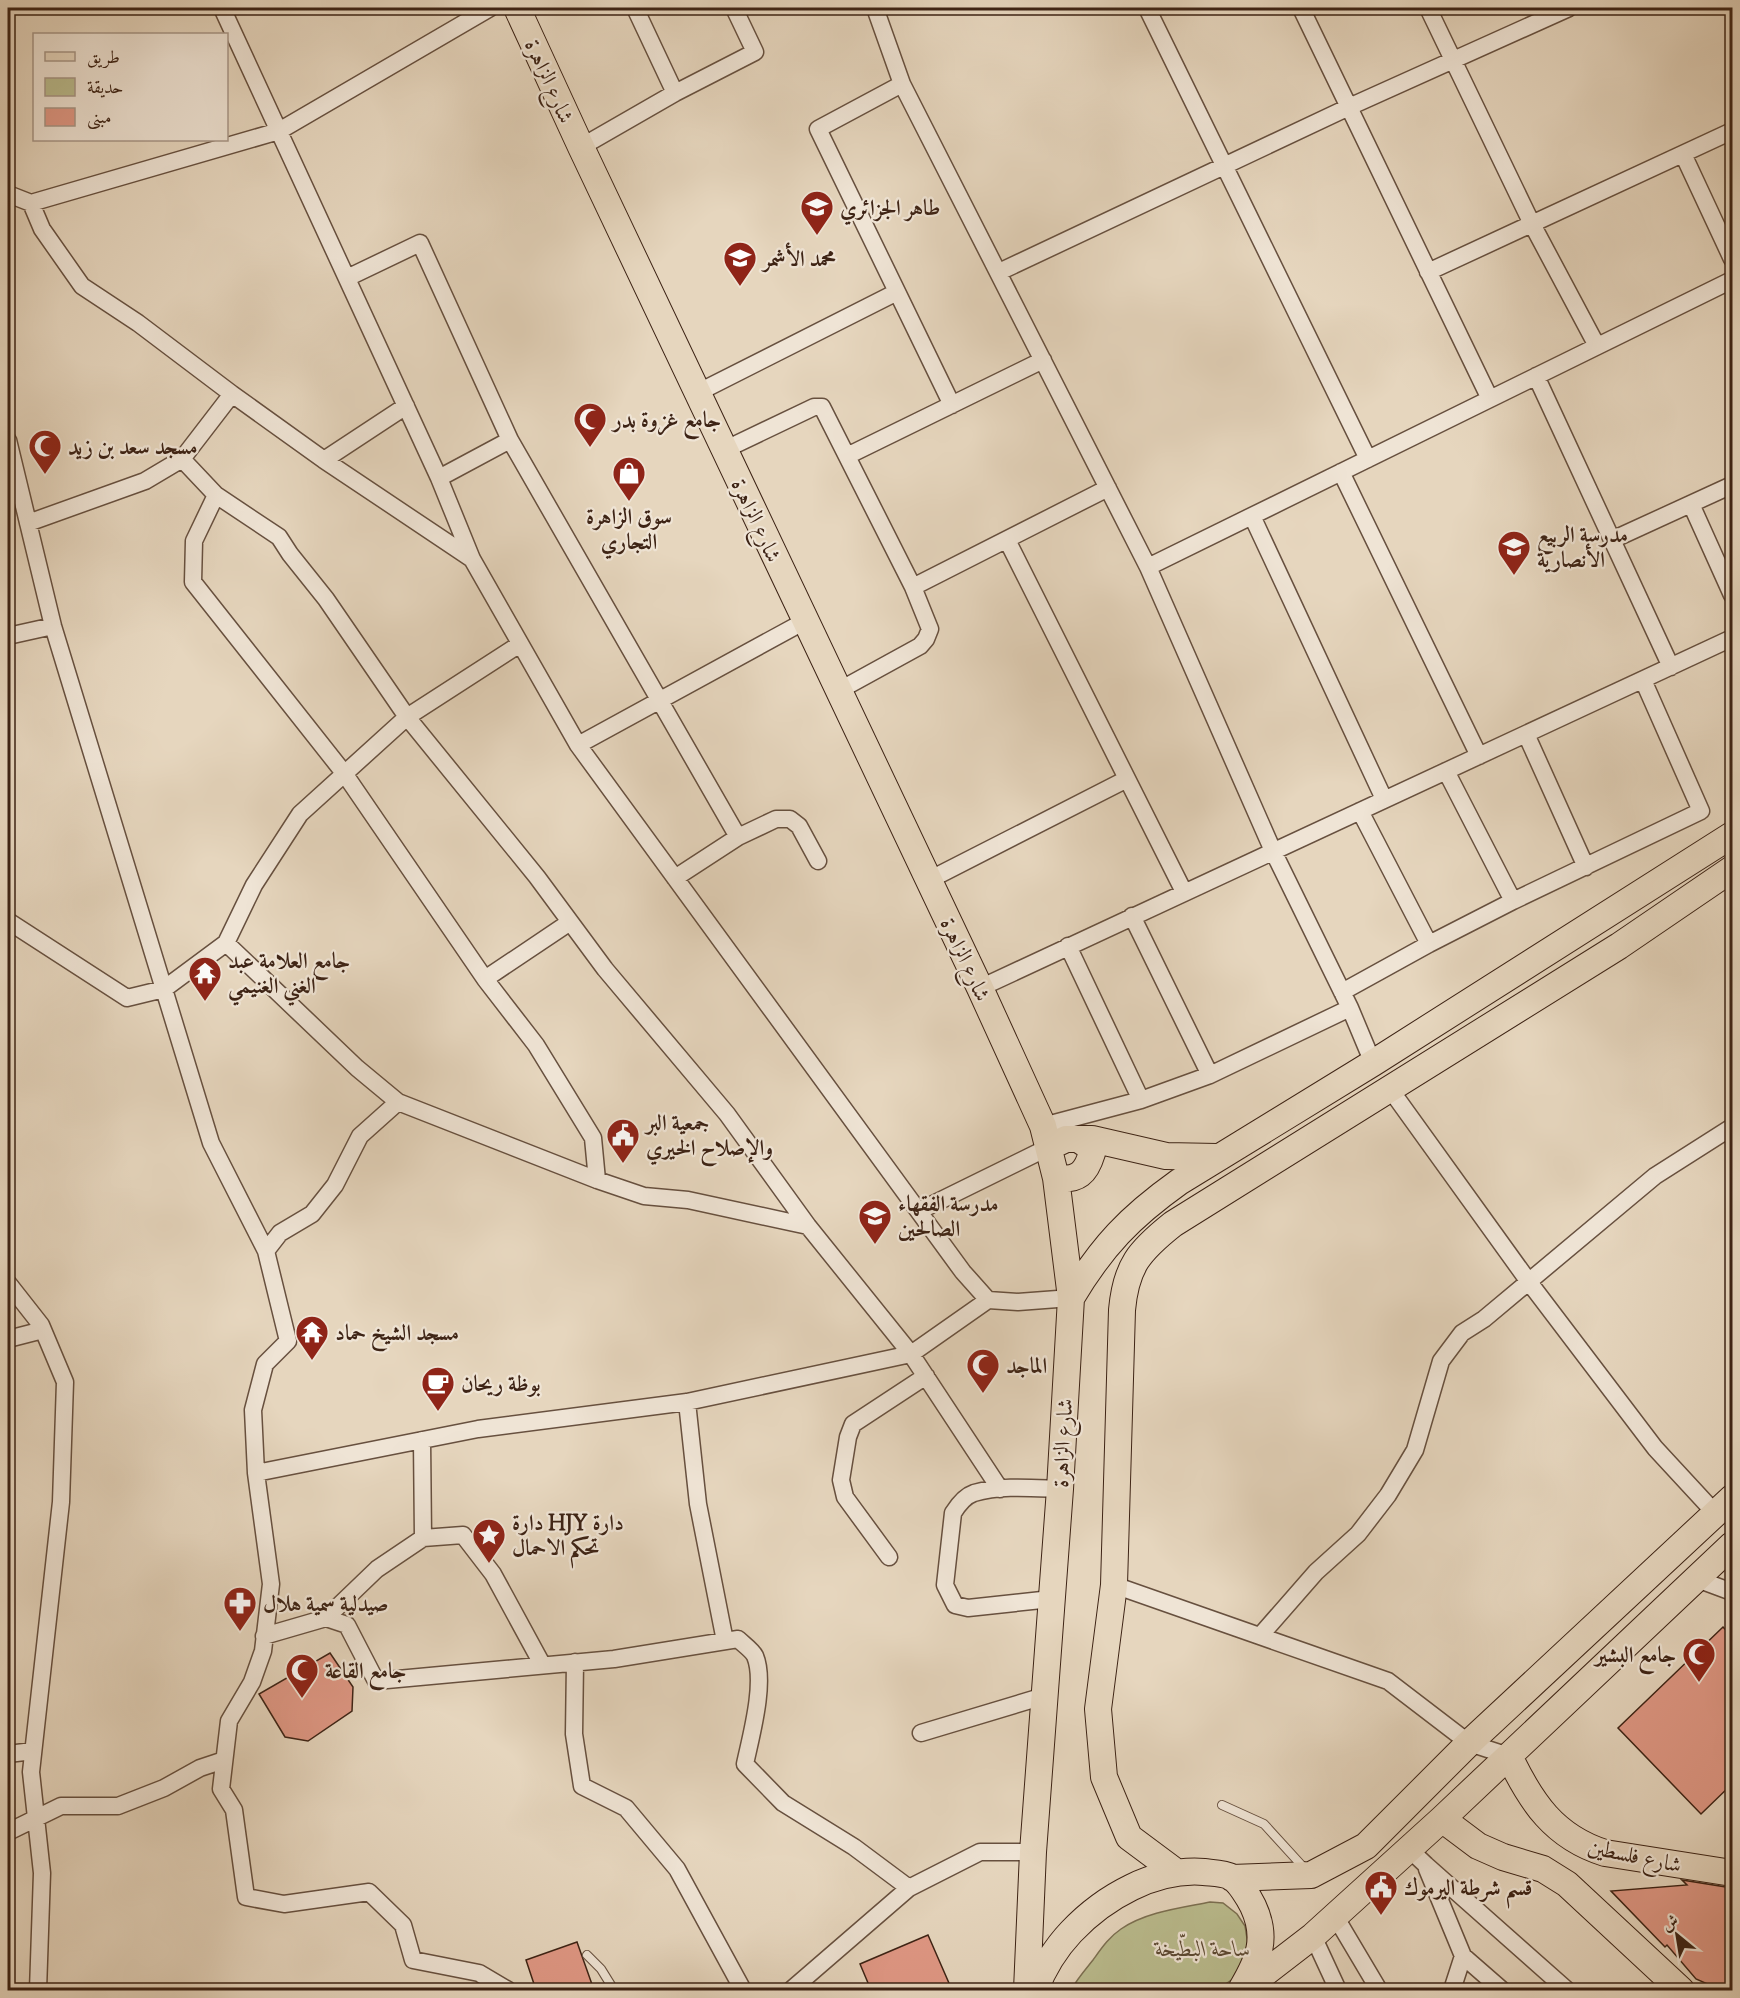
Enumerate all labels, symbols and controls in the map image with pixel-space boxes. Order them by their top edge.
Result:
legend [33,33,228,141]
street label: شارع الزاهرة [514,35,580,129]
text: طريق [87,46,120,72]
text: حديقة [87,76,123,102]
text: مبنى [87,106,112,132]
school or university icon: طاهر الجزائري [799,189,835,236]
place label: طاهر الجزائري [840,194,941,226]
school or university icon: محمد الأشمر [722,240,758,287]
place label: محمد الأشمر [761,242,836,277]
mosque icon: جامع غزوة بدر [572,401,608,448]
place label: جامع غزوة بدر [610,406,721,440]
mosque icon: مسجد سعد بن زيد [27,428,63,475]
place label: مسجد سعد بن زيد [68,433,198,465]
shop icon: سوق الزاهرة التجاري [611,455,647,502]
street label: شارع الزاهرة [721,474,788,568]
place label: سوق الزاهرة التجاري [586,503,672,560]
place label: مدرسة الربيع الأنصارية [1537,521,1628,578]
school or university icon: مدرسة الربيع الأنصارية [1496,529,1532,576]
street label: شارع الزاهرة [930,913,997,1007]
place label: جامع العلامة عبد الغني الغنيمي [228,947,350,1006]
temple icon: جامع العلامة عبد الغني الغنيمي [187,955,223,1002]
place label: جمعية البر والإصلاح الخيري [643,1109,773,1167]
public building icon: جمعية البر والإصلاح الخيري [605,1117,641,1164]
place label: مدرسة الفقهاء الصالحين [898,1190,998,1247]
school or university icon: مدرسة الفقهاء الصالحين [857,1198,893,1245]
temple icon: مسجد الشيخ حماد [294,1314,330,1361]
place label: مسجد الشيخ حماد [335,1319,459,1352]
mosque icon: الماجد [965,1347,1001,1394]
place label: الماجد [1006,1352,1047,1384]
cafe icon: بوظة ريحان [420,1365,456,1412]
place label: بوظة ريحان [461,1370,541,1402]
street label: شارع الزاهرة [1047,1398,1083,1489]
place label: دارة HJY دارة تحكم الاحمال [512,1509,624,1569]
place icon: دارة HJY دارة تحكم الاحمال [471,1517,507,1564]
pharmacy icon: صيدلية سمية هلال [222,1585,258,1632]
place label: صيدلية سمية هلال [263,1590,389,1622]
mosque icon: جامع البشير [1681,1636,1717,1683]
place label: جامع البشير [1592,1641,1676,1675]
mosque icon: جامع القاعة [284,1652,320,1699]
place label: جامع القاعة [325,1657,406,1691]
street label: شارع فلسطين [1585,1832,1684,1883]
public building icon: قسم شرطة اليرموك [1363,1869,1399,1916]
place label: قسم شرطة اليرموك [1404,1874,1533,1909]
north arrow [1647,1905,1707,1965]
text: ش [1658,1910,1683,1938]
park label: ساحة البطّيخة [1153,1933,1251,1967]

